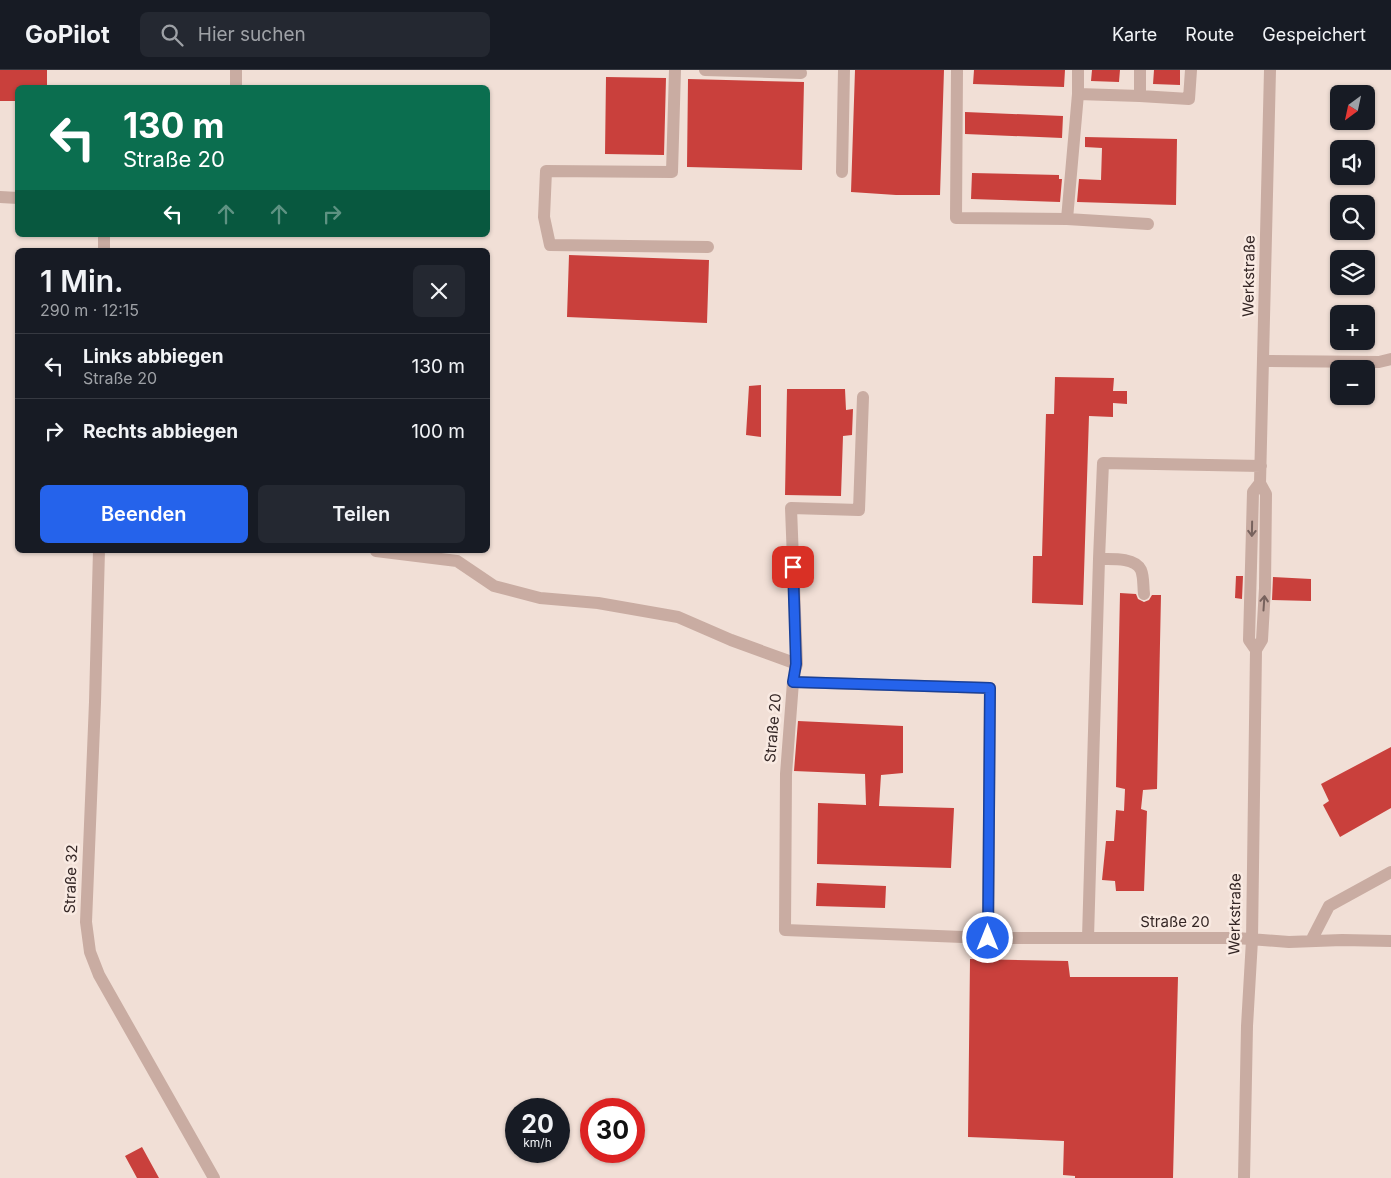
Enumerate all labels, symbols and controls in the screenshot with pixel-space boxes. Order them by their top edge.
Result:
search box [140,12,490,57]
text: GoPilot [25,20,110,49]
icon: search [158,21,186,49]
text: Hier suchen [198,23,306,46]
text: Karte [1112,24,1157,45]
text: Route [1185,24,1234,45]
text: Gespeichert [1262,24,1366,45]
north arrow [1330,85,1375,130]
map controls [1330,85,1375,405]
text: 130 m [123,104,225,146]
icon: left [40,105,105,170]
button: sound [1330,140,1375,185]
text: Straße 20 [123,146,225,172]
button: search [1330,195,1375,240]
icon: left [159,200,187,228]
icon: ahead [212,200,240,228]
icon: ahead [265,200,293,228]
icon: right [318,200,346,228]
street label: Werkstraße [1238,235,1259,317]
button: layers [1330,250,1375,295]
text: 1 Min. [40,263,124,299]
button: close [413,265,465,317]
text: 290 m · 12:15 [40,300,139,320]
button: + [1330,305,1375,350]
text: Links abbiegen [83,345,224,368]
icon: left [40,352,68,380]
text: 130 m [412,355,465,378]
button: − [1330,360,1375,405]
text: Straße 20 [83,368,157,388]
icon: right [40,417,68,445]
text: Rechts abbiegen [83,420,238,443]
text: 100 m [411,420,465,443]
button: Beenden [40,485,248,543]
button: Teilen [258,485,465,543]
one-way arrow [1247,520,1257,537]
pin [772,546,814,588]
icon: arrive [779,553,807,581]
one-way arrow [1260,595,1269,611]
street label: Straße 20 [760,693,785,763]
street label: Straße 32 [60,844,81,914]
street label: Werkstraße [1224,873,1245,955]
position arrow [961,911,1013,963]
street label: Straße 20 [1140,912,1210,931]
speed limit sign: 30 [580,1098,645,1163]
text: 20 [521,1109,554,1139]
text: km/h [523,1135,552,1150]

